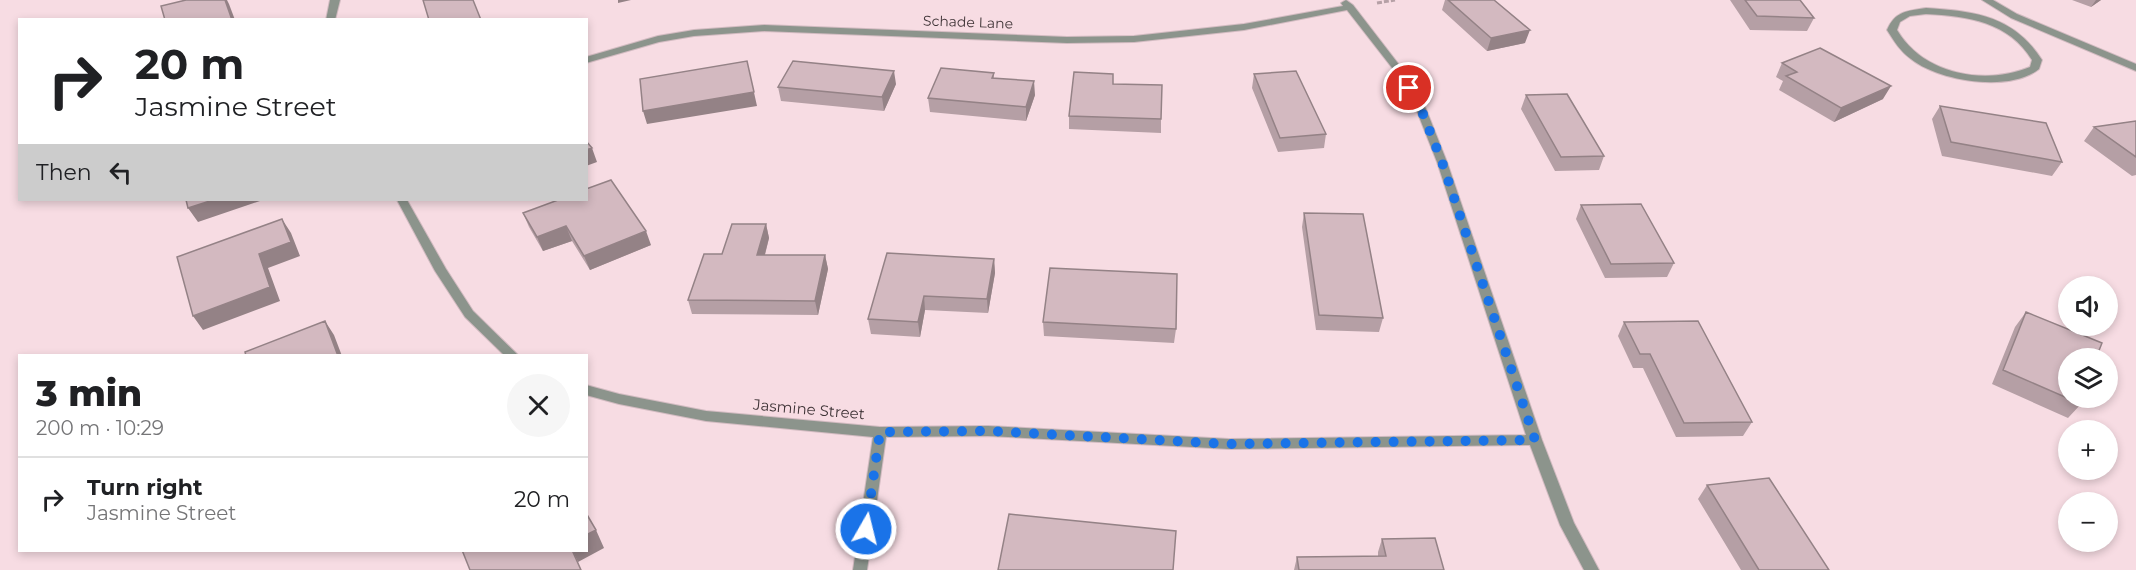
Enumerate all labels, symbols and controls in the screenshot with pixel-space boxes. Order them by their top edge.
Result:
street label: Schade Lane [923,11,1013,33]
text: 20 m [135,38,244,90]
icon: right [36,42,114,120]
pin [1383,62,1434,113]
icon: arrive [1392,71,1425,104]
text: Jasmine Street [135,90,337,123]
icon: left [104,156,137,189]
text: Then [36,159,92,186]
map controls [2058,276,2118,552]
button: sound [2058,276,2118,336]
button: layers [2058,348,2118,408]
text: 3 min [36,371,142,415]
button: close [507,374,570,437]
street label: Jasmine Street [751,395,866,423]
text: 200 m · 10:29 [36,416,164,440]
button: + [2058,420,2118,480]
text: Turn right [87,474,202,501]
icon: right [36,483,69,516]
text: 20 m [514,486,570,513]
button: − [2058,492,2118,552]
position arrow [834,497,898,561]
text: Jasmine Street [87,501,237,525]

